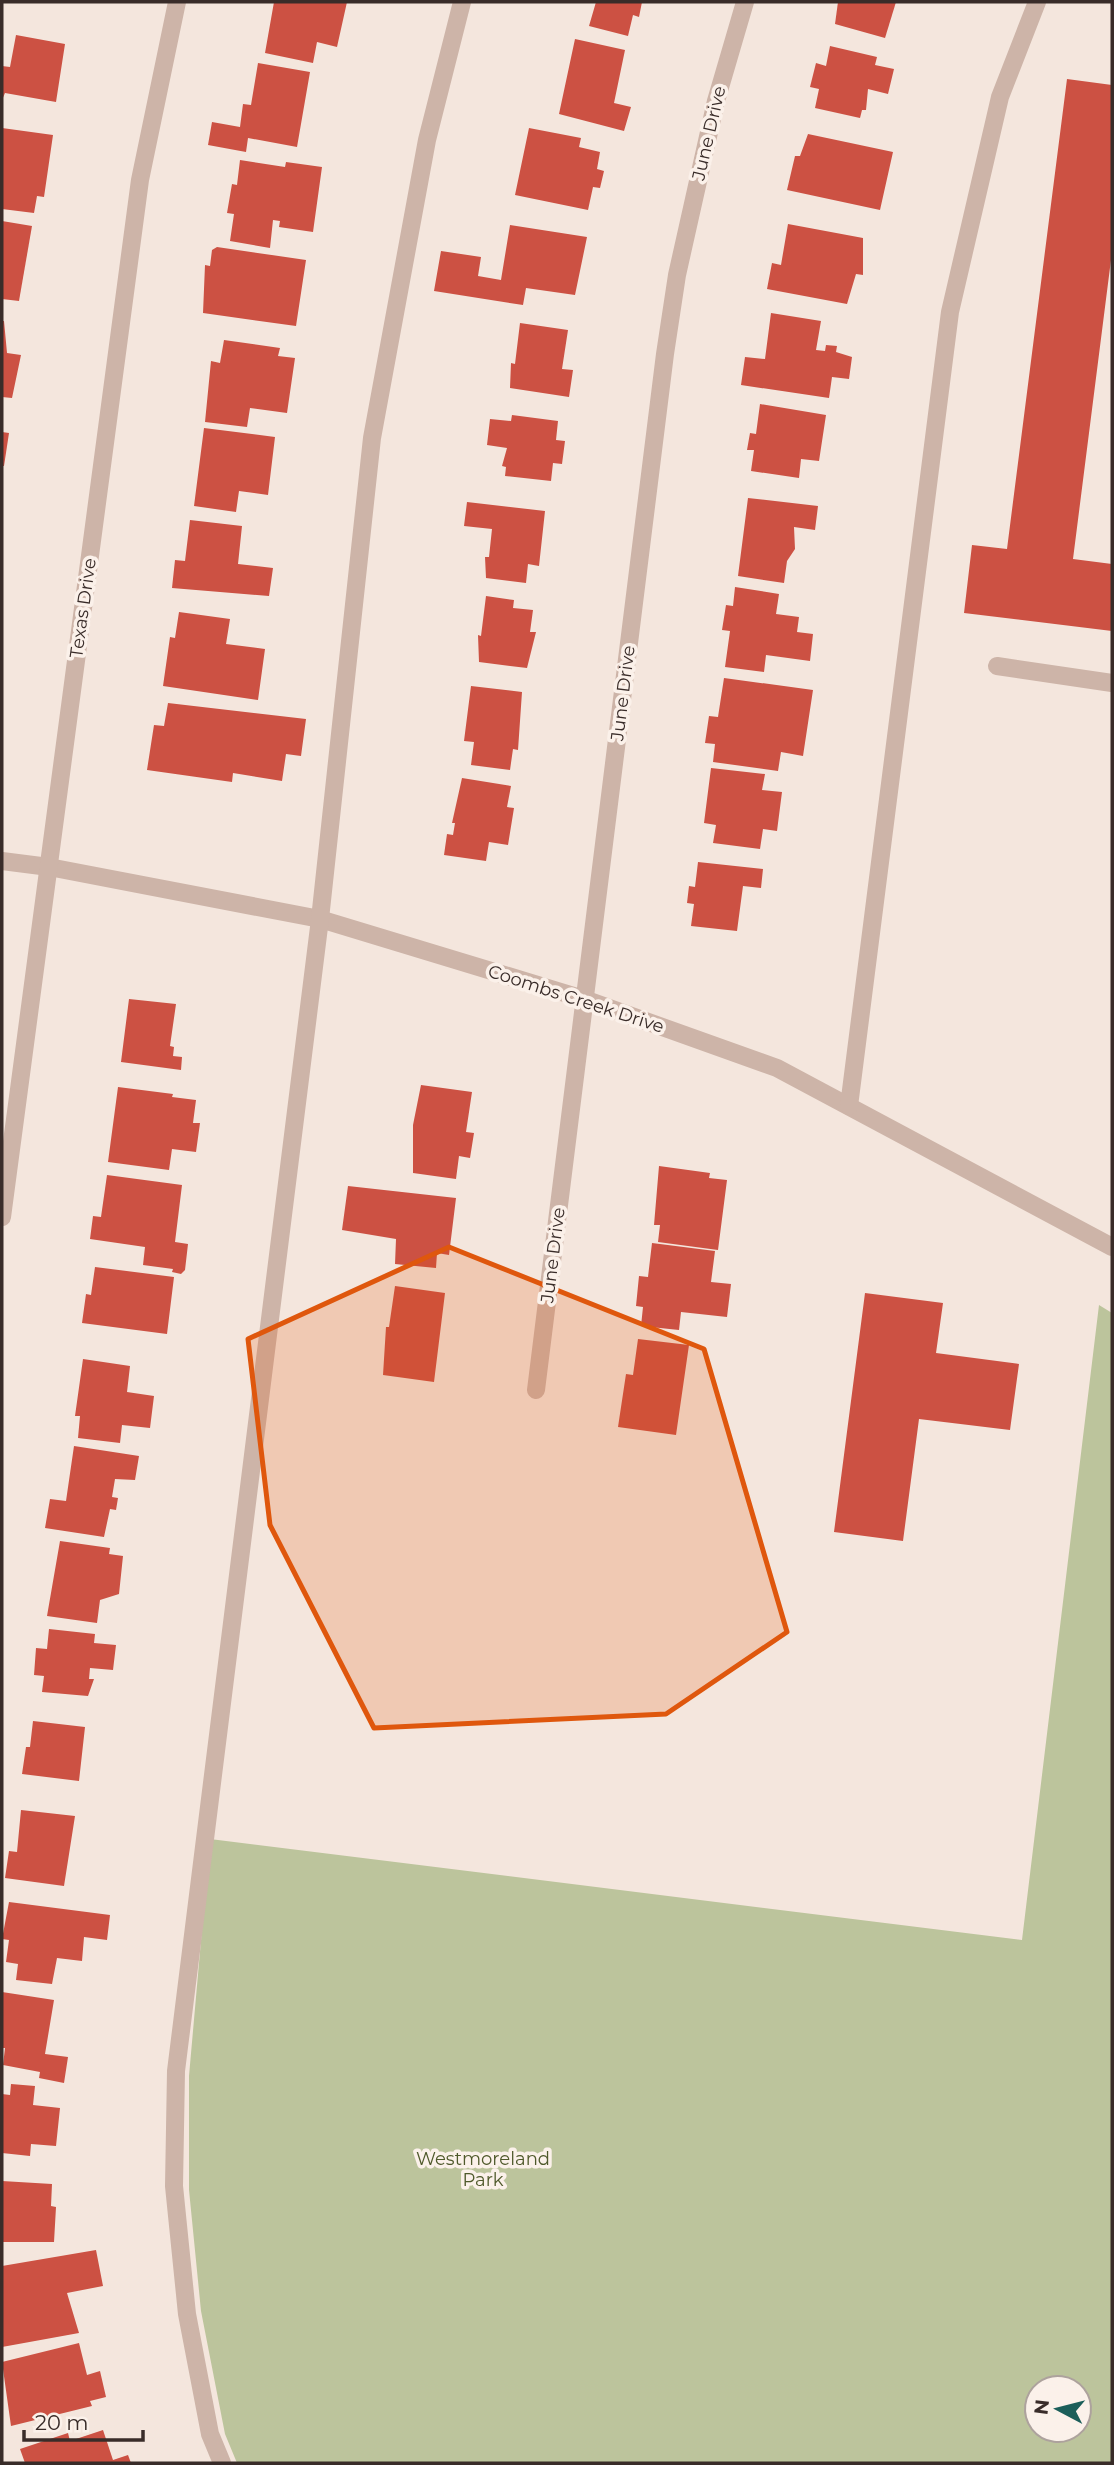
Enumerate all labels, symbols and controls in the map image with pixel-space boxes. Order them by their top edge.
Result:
street label: June Drive [687,84,731,183]
street label: Texas Drive [65,557,101,659]
street label: June Drive [606,644,640,743]
street label: Coombs Creek Drive [485,960,667,1038]
street label: June Drive [536,1206,570,1305]
park label: Westmoreland Park [416,2148,550,2191]
north arrow [1023,2374,1093,2444]
scale bar [24,2398,144,2442]
text: N [1029,2398,1054,2416]
text: 20 m [35,2410,89,2435]

